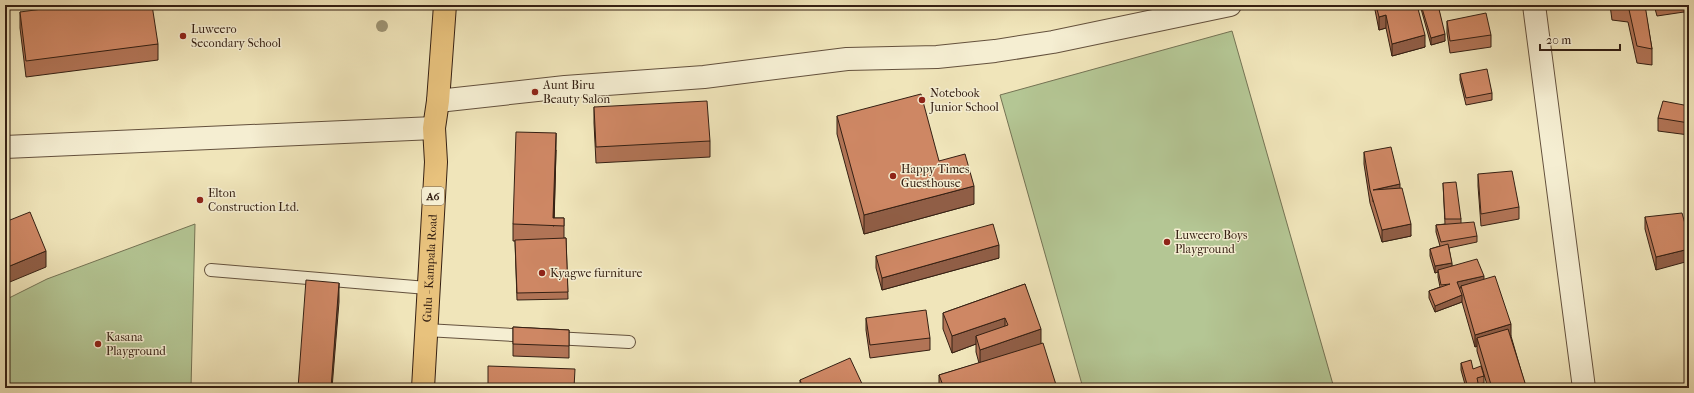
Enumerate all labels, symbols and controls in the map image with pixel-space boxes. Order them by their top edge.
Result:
place label: Luweero Secondary School [191,22,282,50]
scale bar [1540,26,1620,52]
marker: Luweero Secondary School [178,31,188,41]
text: 20 m [1546,33,1571,47]
place label: Aunt Biru Beauty Salon [542,78,610,106]
place label: Notebook Junior School [929,86,999,114]
marker: Aunt Biru Beauty Salon [530,87,540,97]
marker: Notebook Junior School [917,95,927,105]
place label: Happy Times Guesthouse [901,162,970,190]
marker: Happy Times Guesthouse [888,171,898,181]
place label: Elton Construction Ltd. [208,186,299,214]
road number: A6 [422,187,444,205]
marker: Elton Construction Ltd. [195,195,205,205]
street label: Gulu - Kampala Road [420,213,440,323]
place label: Luweero Boys Playground [1175,228,1248,256]
marker: Luweero Boys Playground [1162,237,1172,247]
place label: Kyagwe furniture [550,266,642,280]
marker: Kyagwe furniture [537,268,547,278]
place label: Kasana Playground [106,330,166,358]
marker: Kasana Playground [93,339,103,349]

